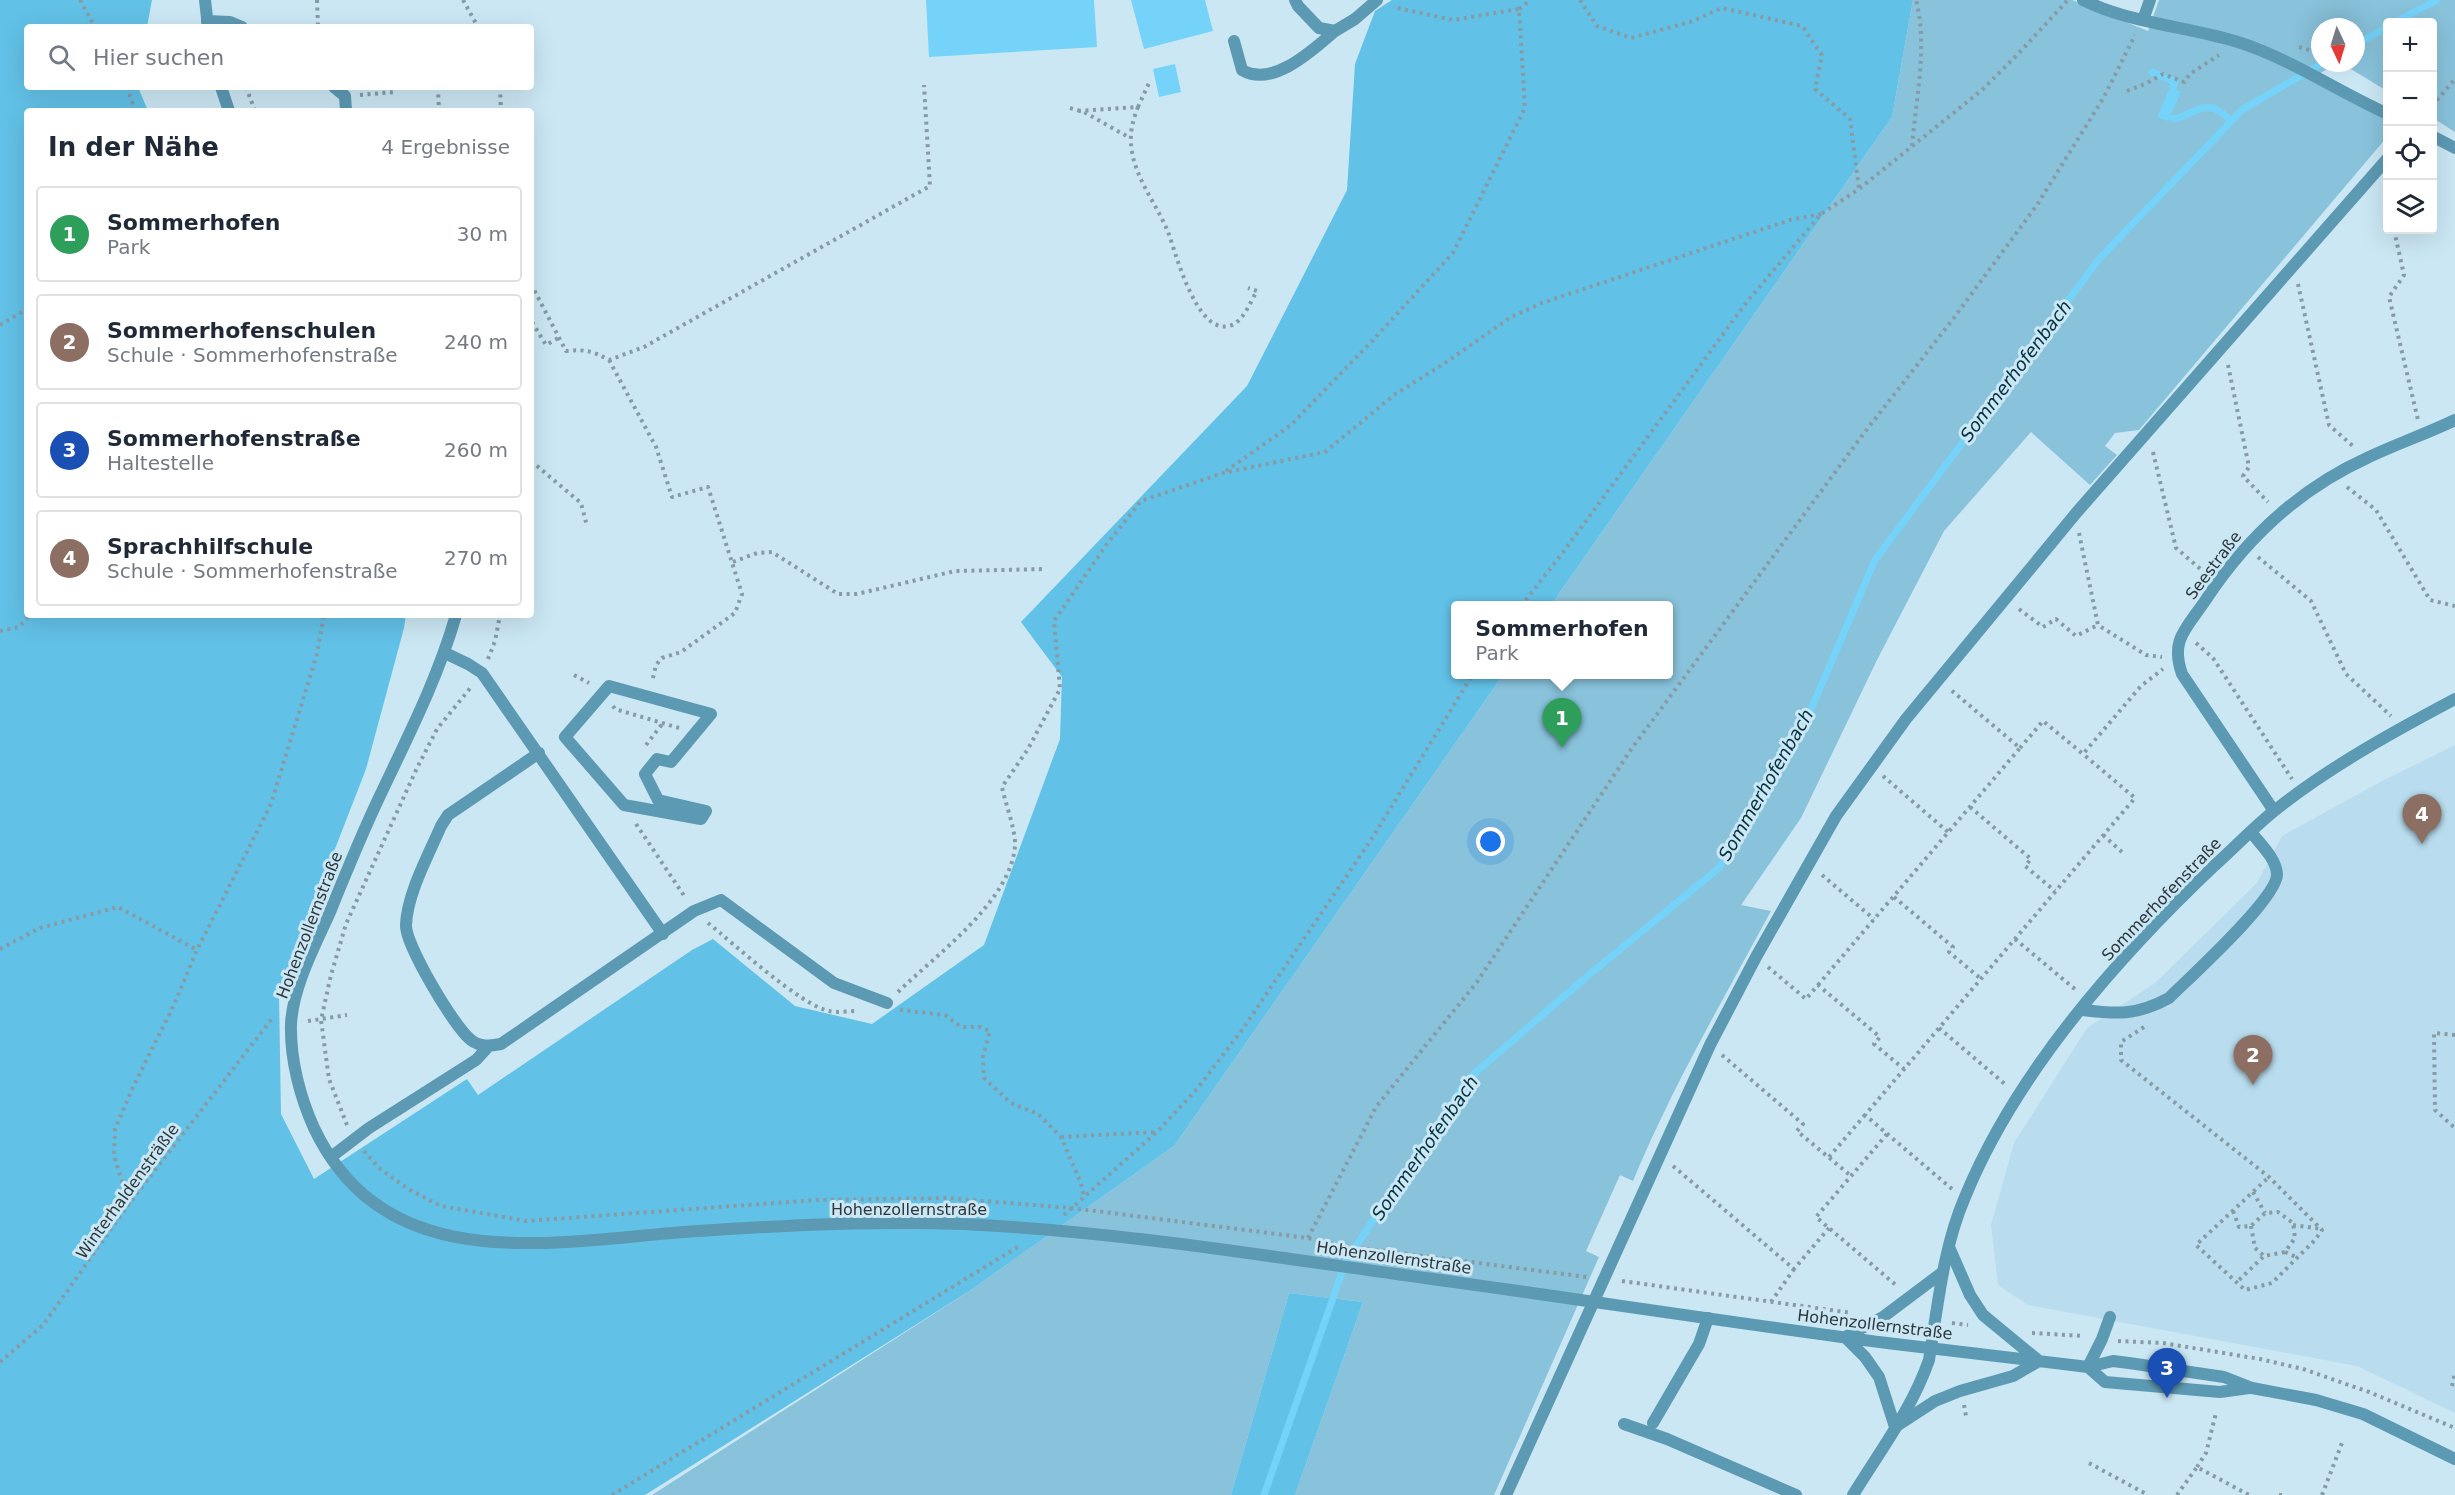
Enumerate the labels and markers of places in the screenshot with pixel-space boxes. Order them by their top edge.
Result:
pin: 1 [1542,698,1582,748]
pin: 4 [2402,794,2442,844]
pin: 2 [2234,1036,2272,1085]
pin: 3 [2148,1348,2186,1398]

